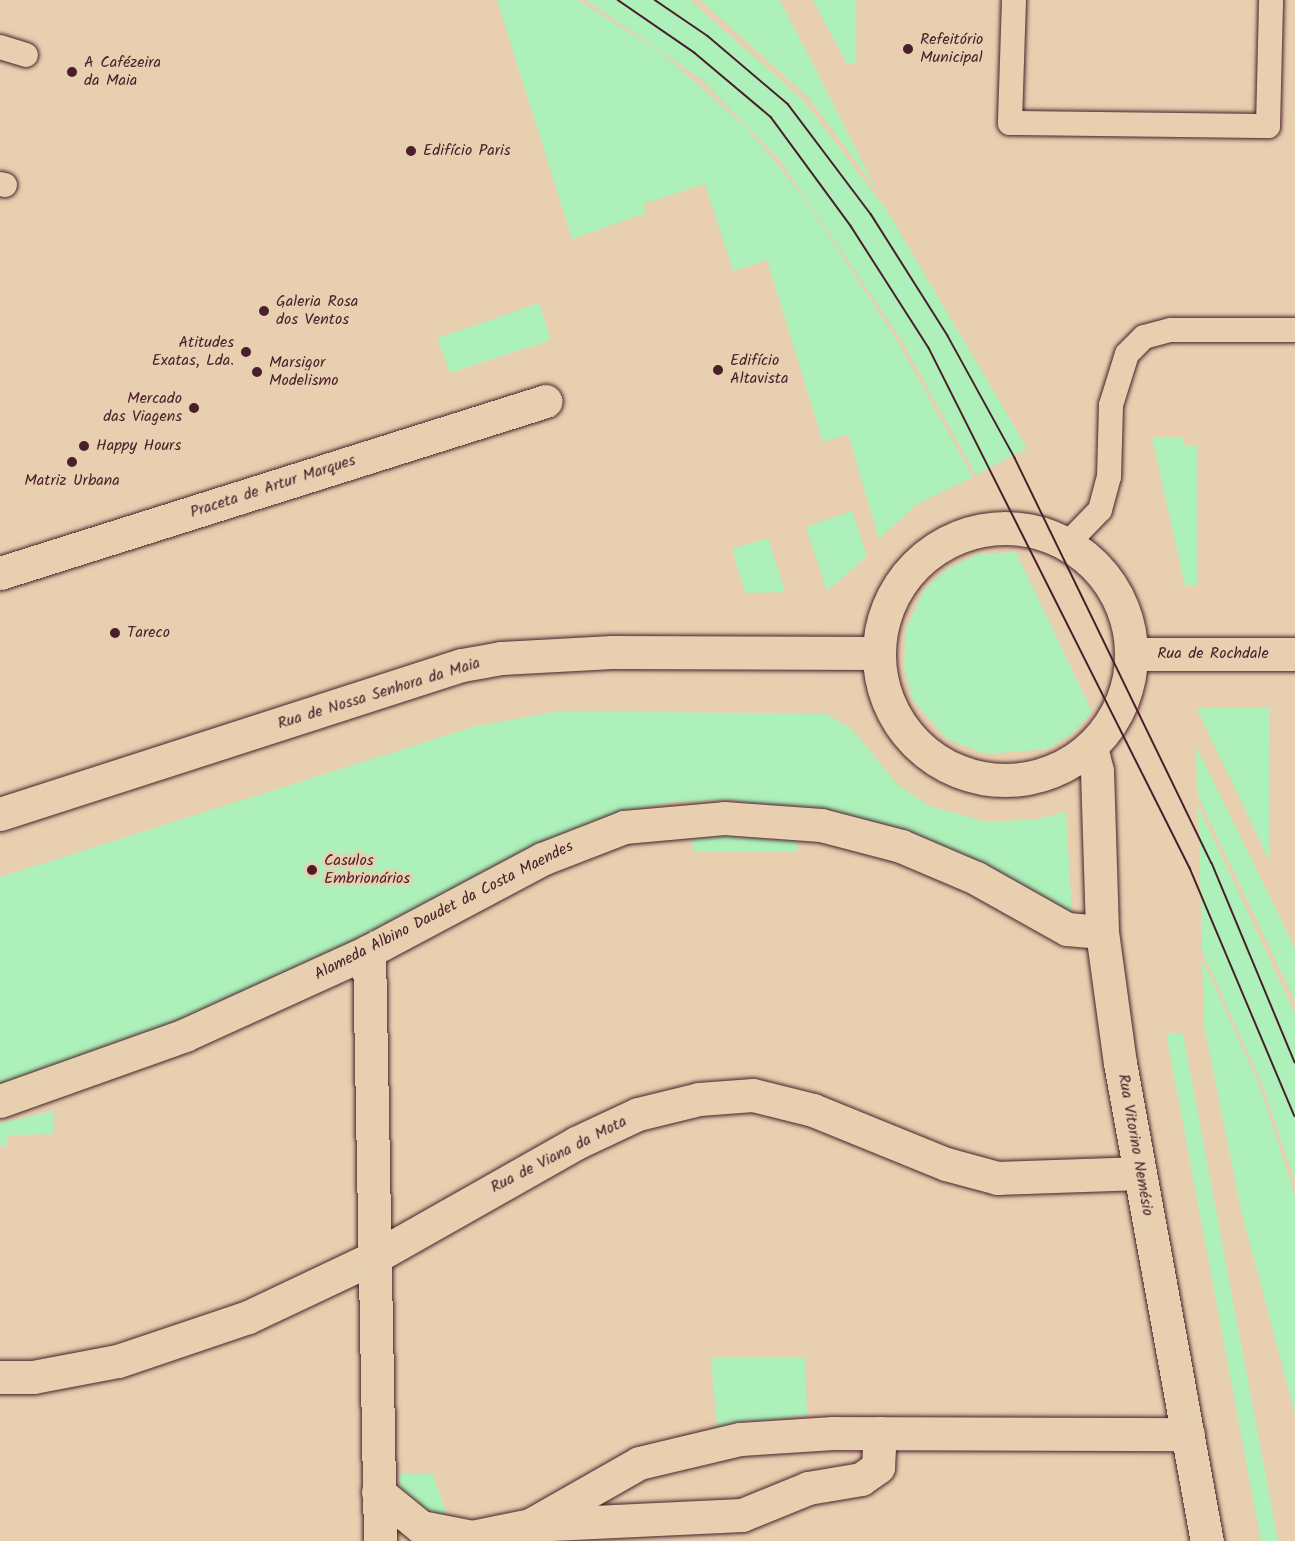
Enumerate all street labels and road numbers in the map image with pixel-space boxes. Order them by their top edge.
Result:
street label: Praceta de Artur Marques [188,451,358,523]
street label: Rua de Rochdale [1157,644,1269,664]
street label: Rua de Nossa Senhora da Maia [275,654,483,734]
street label: Alameda Albino Daudet da Costa Maendes [311,837,577,985]
street label: Rua Vitorino Nemésio [1113,1073,1157,1217]
street label: Rua de Viana da Mota [488,1112,630,1198]

